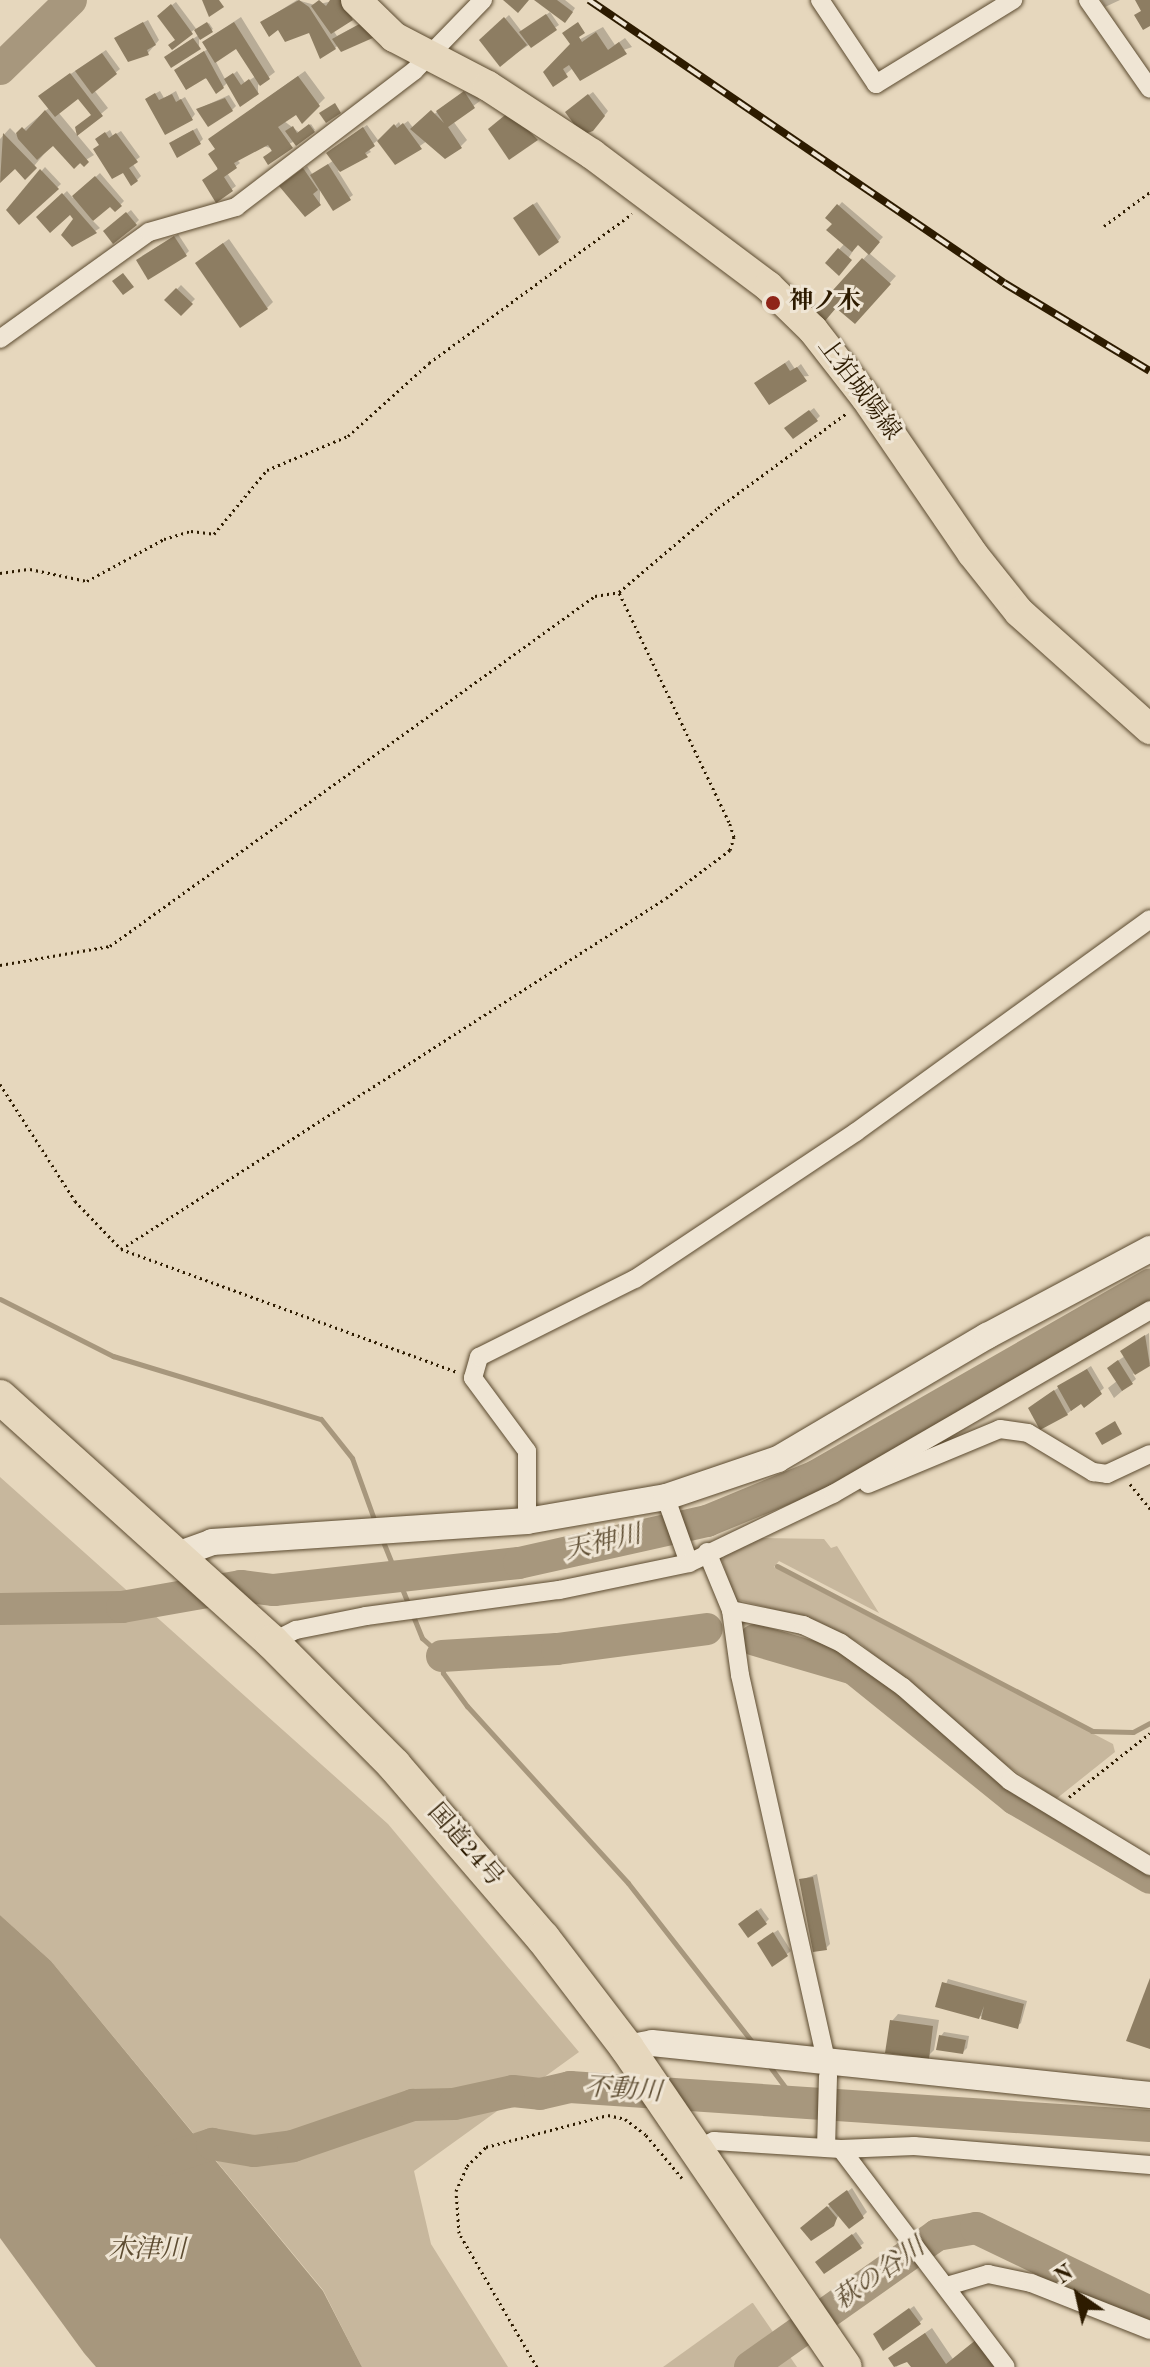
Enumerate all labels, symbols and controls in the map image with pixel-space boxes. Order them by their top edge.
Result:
place label: 神ノ木 [789,289,861,317]
marker: 神ノ木 [764,294,782,312]
street label: 上狛城陽線 [810,333,906,447]
water label: 天神川 [561,1520,645,1568]
street label: 国道24号 [420,1799,508,1893]
water label: 不動川 [583,2073,663,2109]
water label: 萩の谷川 [828,2232,932,2318]
water label: 木津川 [108,2235,186,2267]
north arrow [1038,2255,1118,2335]
text: N [1051,2261,1078,2289]

